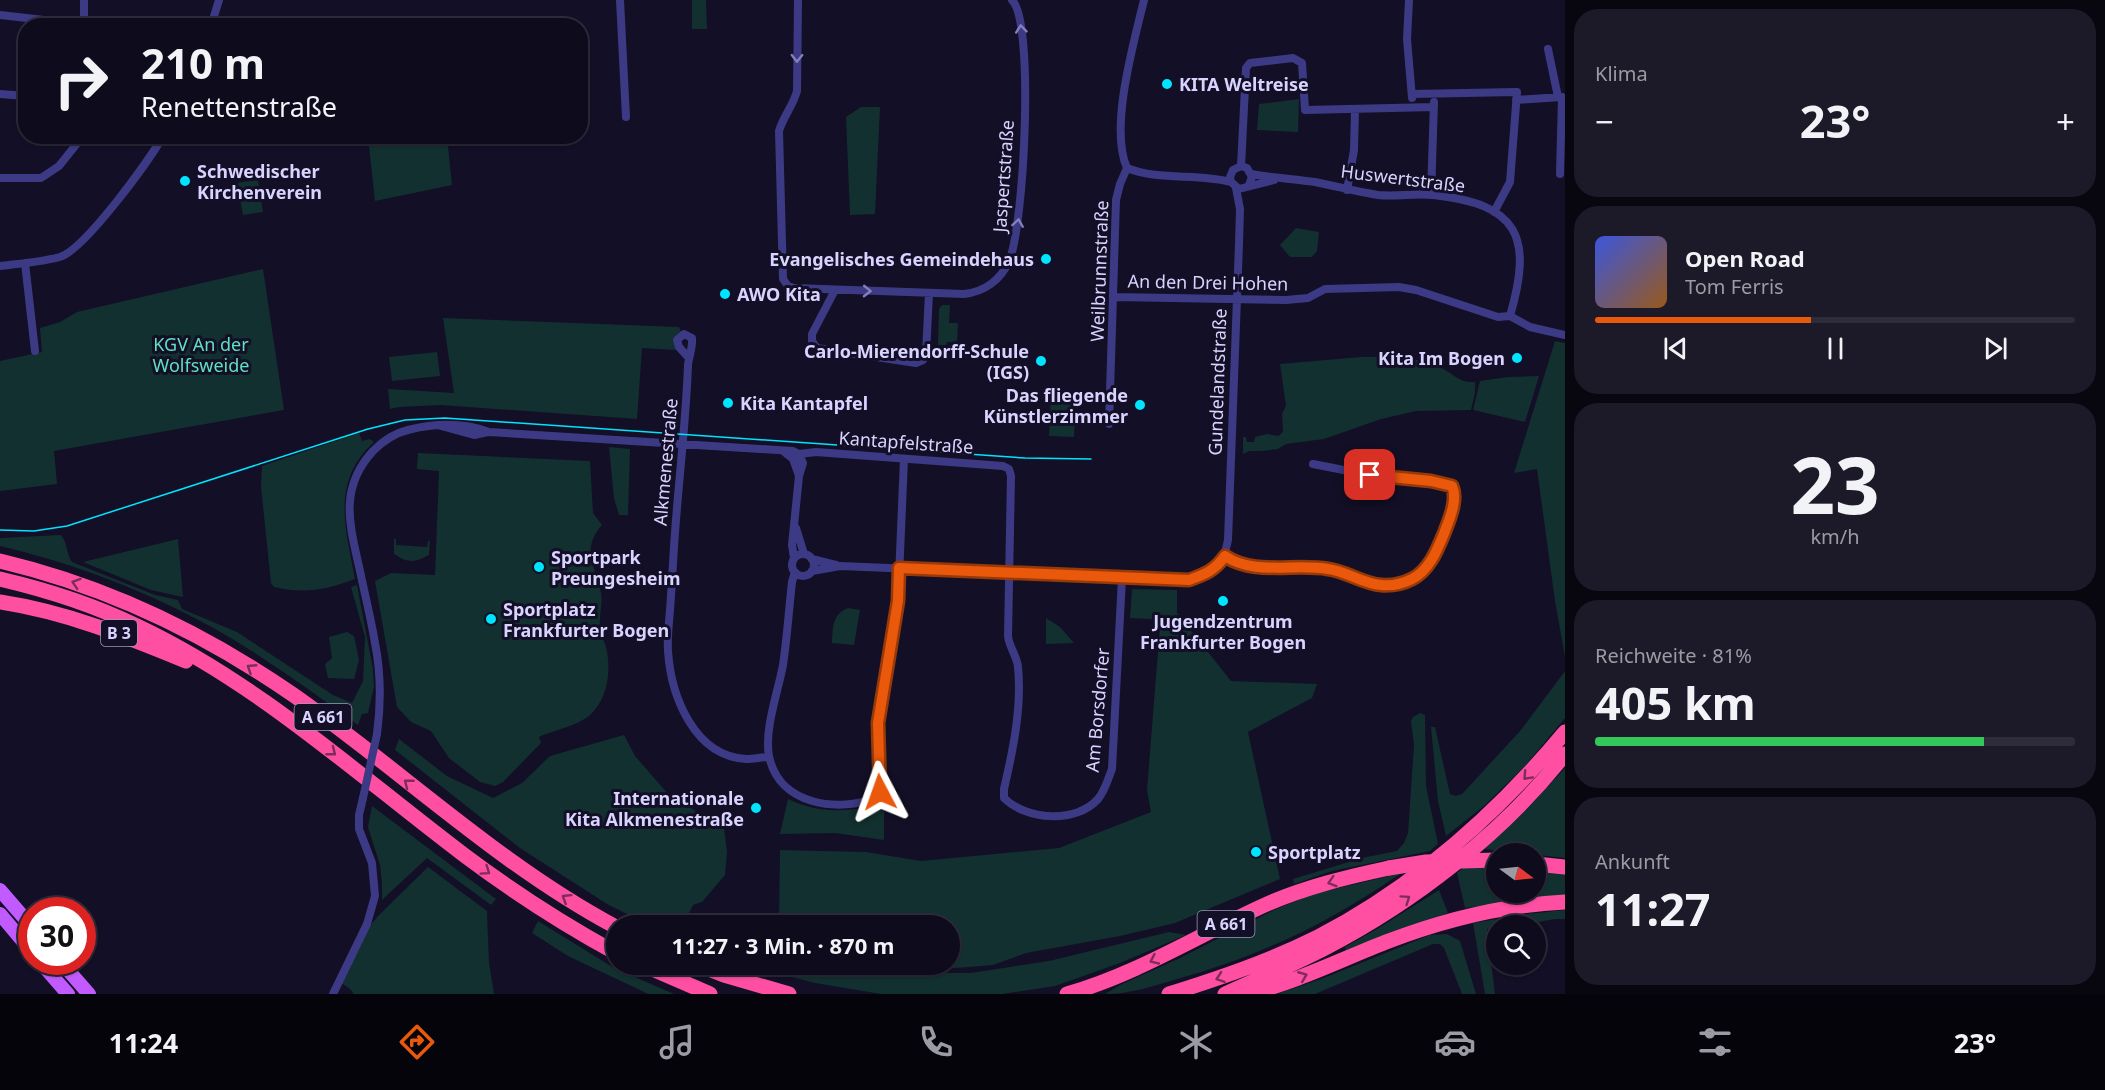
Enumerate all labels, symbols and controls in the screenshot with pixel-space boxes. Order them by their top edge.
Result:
one-way arrow [1015,24,1028,33]
text: 210 m [141,34,265,91]
icon: right [42,42,120,120]
one-way arrow [791,54,804,63]
text: Klima [1595,60,1648,87]
place label: KITA Weltreise [1179,72,1309,96]
marker: KITA Weltreise [1160,77,1174,91]
text: Renettenstraße [141,88,337,125]
text: 23° [1800,90,1870,151]
text: − [1595,99,1614,144]
text: + [2056,99,2075,144]
street label: Jaspertstraße [987,119,1019,235]
street label: Huswertstraße [1339,158,1467,198]
place label: Schwedischer Kirchenverein [197,159,322,204]
marker: Schwedischer Kirchenverein [178,174,192,188]
street label: Weilbrunnstraße [1085,200,1113,342]
one-way arrow [1011,219,1023,228]
text: Open Road [1685,243,1805,273]
place label: Evangelisches Gemeindehaus [769,247,1034,271]
marker: Evangelisches Gemeindehaus [1039,252,1053,266]
street label: An den Drei Hohen [1127,269,1289,295]
text: Tom Ferris [1685,273,1784,300]
place label: AWO Kita [737,282,821,306]
one-way arrow [862,285,871,297]
marker: AWO Kita [718,287,732,301]
street label: Gundelandstraße [1202,308,1232,456]
park label: KGV An der Wolfsweide [153,332,249,377]
icon: previous [1659,332,1692,365]
icon: pause [1819,332,1852,365]
icon: next [1979,332,2012,365]
place label: Carlo-Mierendorff-Schule (IGS) [804,339,1029,384]
place label: Kita Im Bogen [1378,346,1505,370]
marker: Kita Im Bogen [1510,351,1524,365]
marker: Carlo-Mierendorff-Schule (IGS) [1034,354,1048,368]
place label: Das fliegende Künstlerzimmer [983,383,1128,428]
place label: Kita Kantapfel [740,391,868,415]
marker: Kita Kantapfel [721,396,735,410]
street label: Alkmenestraße [647,397,683,527]
marker: Das fliegende Künstlerzimmer [1133,398,1147,412]
street label: Kantapfelstraße [838,425,974,459]
text: 23 [1790,431,1880,537]
pin [1344,449,1395,500]
icon: arrive [1353,458,1386,491]
text: km/h [1810,523,1860,550]
place label: Sportpark Preungesheim [551,545,681,590]
marker: Sportpark Preungesheim [532,560,546,574]
one-way arrow [71,578,82,590]
marker: Jugendzentrum Frankfurter Bogen [1216,594,1230,608]
place label: Sportplatz Frankfurter Bogen [503,597,669,642]
place label: Jugendzentrum Frankfurter Bogen [1140,609,1306,654]
marker: Sportplatz Frankfurter Bogen [484,612,498,626]
road number: B 3 [101,620,137,646]
text: Reichweite · 81% [1595,642,1752,669]
street label: Am Borsdorfer [1080,646,1114,773]
one-way arrow [247,664,258,675]
text: 405 km [1595,672,1756,733]
road number: A 661 [294,704,352,730]
one-way arrow [325,744,336,755]
position arrow [848,760,912,824]
one-way arrow [1523,770,1534,780]
one-way arrow [404,780,415,791]
place label: Internationale Kita Alkmenestraße [565,786,744,831]
marker: Internationale Kita Alkmenestraße [749,801,763,815]
place label: Sportplatz [1268,840,1361,864]
north arrow [1486,843,1546,903]
map controls [1486,843,1546,975]
marker: Sportplatz [1249,845,1263,859]
text: Ankunft [1595,848,1670,875]
one-way arrow [480,864,491,875]
one-way arrow [1327,874,1338,887]
text: 11:27 [1595,878,1711,939]
one-way arrow [562,894,573,905]
one-way arrow [1400,895,1411,906]
speed limit sign: 30 [18,897,96,975]
road number: A 661 [1198,911,1254,937]
button: search [1486,915,1546,975]
text: 11:27 · 3 Min. · 870 m [672,930,894,960]
one-way arrow [1149,952,1160,964]
one-way arrow [1215,970,1226,983]
one-way arrow [1298,971,1308,984]
icon: directions [396,1021,438,1063]
icon: music [656,1021,698,1063]
icon: phone [915,1021,957,1063]
icon: climate [1175,1021,1217,1063]
icon: car [1434,1021,1476,1063]
icon: filters [1694,1021,1736,1063]
text: 11:24 [109,1024,178,1061]
text: 23° [1954,1024,1996,1061]

